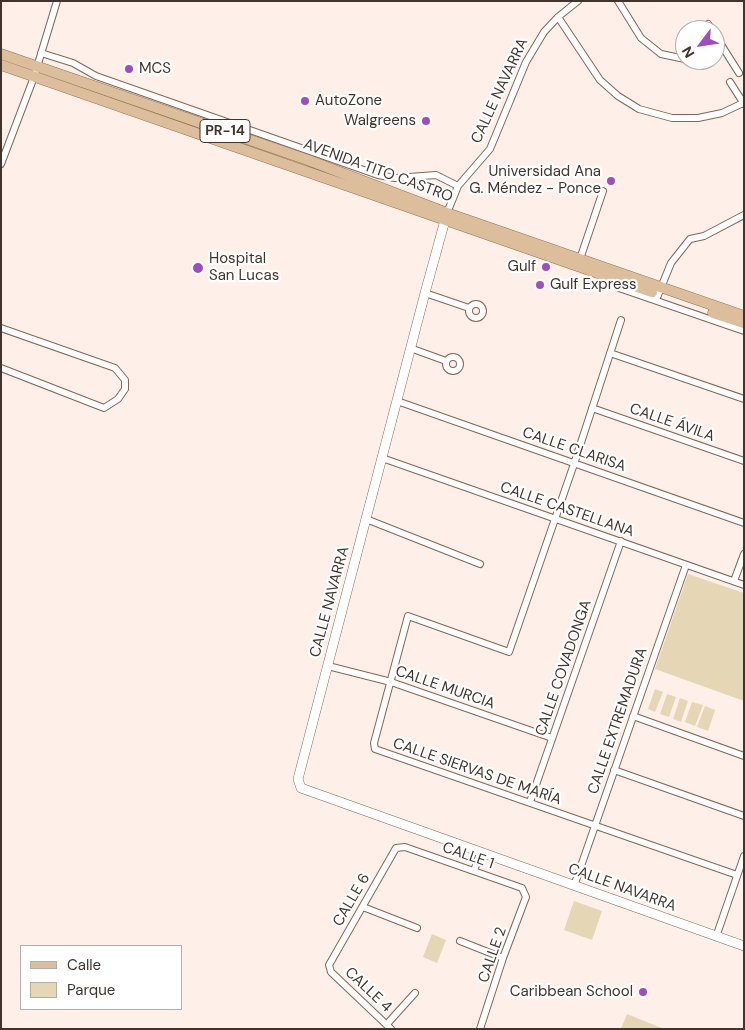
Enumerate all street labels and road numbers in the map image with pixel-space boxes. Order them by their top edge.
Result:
street label: CALLE NAVARRA [468,36,532,146]
road number: PR-14 [200,120,250,142]
street label: AVENIDA TITO CASTRO [301,136,455,206]
street label: CALLE ÁVILA [627,400,717,446]
street label: CALLE CLARISA [520,424,628,476]
street label: CALLE CASTELLANA [498,479,636,541]
street label: CALLE NAVARRA [307,545,353,659]
street label: CALLE COVADONGA [532,598,596,738]
street label: CALLE EXTREMADURA [584,645,652,797]
street label: CALLE MURCIA [393,663,497,713]
street label: CALLE SIERVAS DE MARÍA [390,735,564,809]
street label: CALLE 1 [440,839,496,873]
street label: CALLE NAVARRA [565,860,679,916]
street label: CALLE 6 [330,870,374,930]
street label: CALLE 2 [475,925,511,985]
street label: CALLE 4 [341,964,395,1016]

